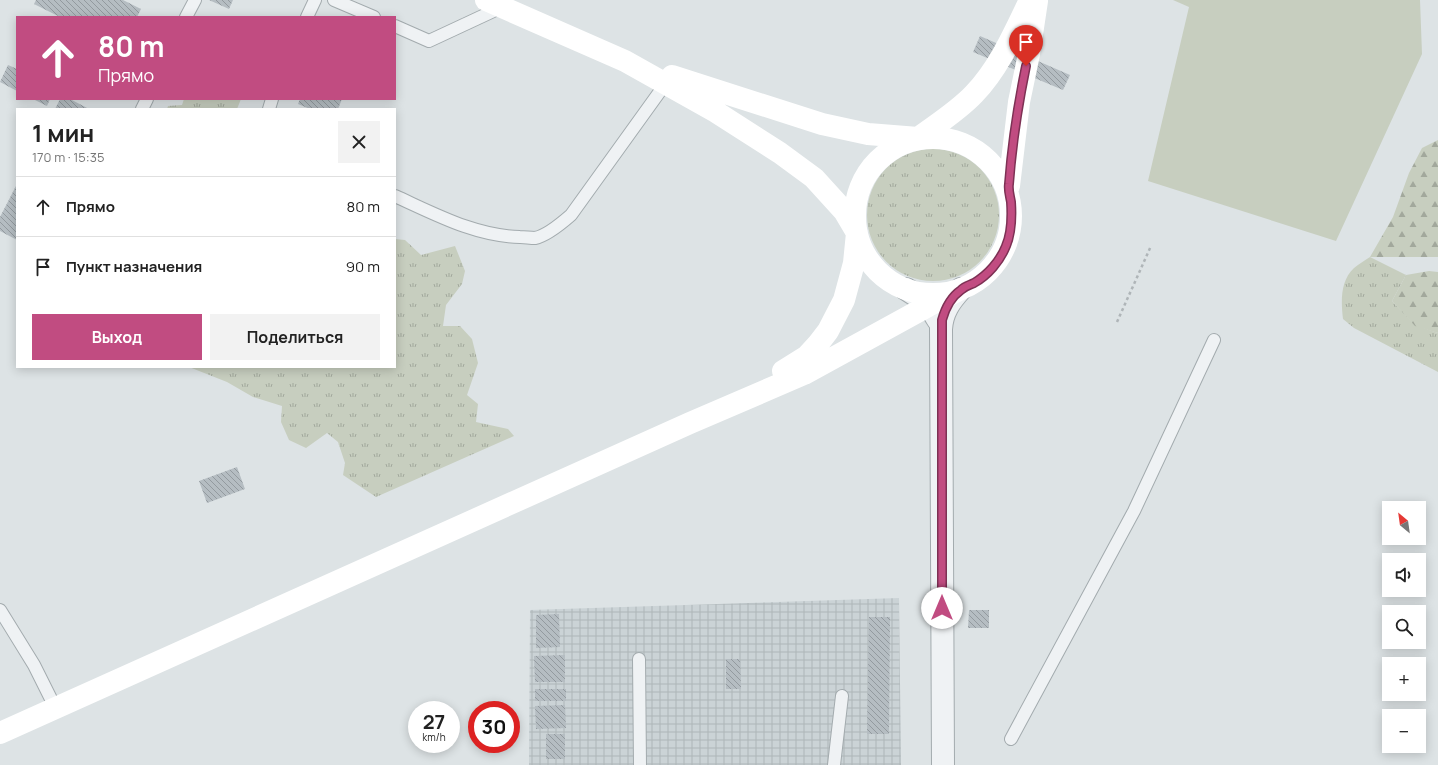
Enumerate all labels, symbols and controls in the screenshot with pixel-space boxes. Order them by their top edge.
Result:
pin [1009,25,1043,66]
text: 80 m [98,27,164,65]
icon: arrive [1015,31,1037,53]
icon: ahead [32,32,84,84]
text: Прямо [98,63,154,87]
text: 1 мин [32,116,94,149]
button: close [338,121,380,163]
text: 170 m · 15:35 [32,148,104,166]
icon: ahead [32,196,54,218]
text: Прямо [66,196,115,217]
text: 80 m [346,196,380,217]
icon: arrive [32,256,54,278]
text: Пункт назначения [66,256,202,277]
text: 90 m [346,256,380,277]
button: Выход [32,314,202,360]
button: Поделиться [210,314,380,360]
north arrow [1382,501,1426,545]
map controls [1382,501,1426,753]
button: sound [1382,553,1426,597]
position arrow [921,587,963,629]
button: search [1382,605,1426,649]
button: + [1382,657,1426,701]
speed limit sign: 30 [468,701,520,753]
text: 27 [423,708,445,735]
button: − [1382,709,1426,753]
text: km/h [422,730,446,744]

